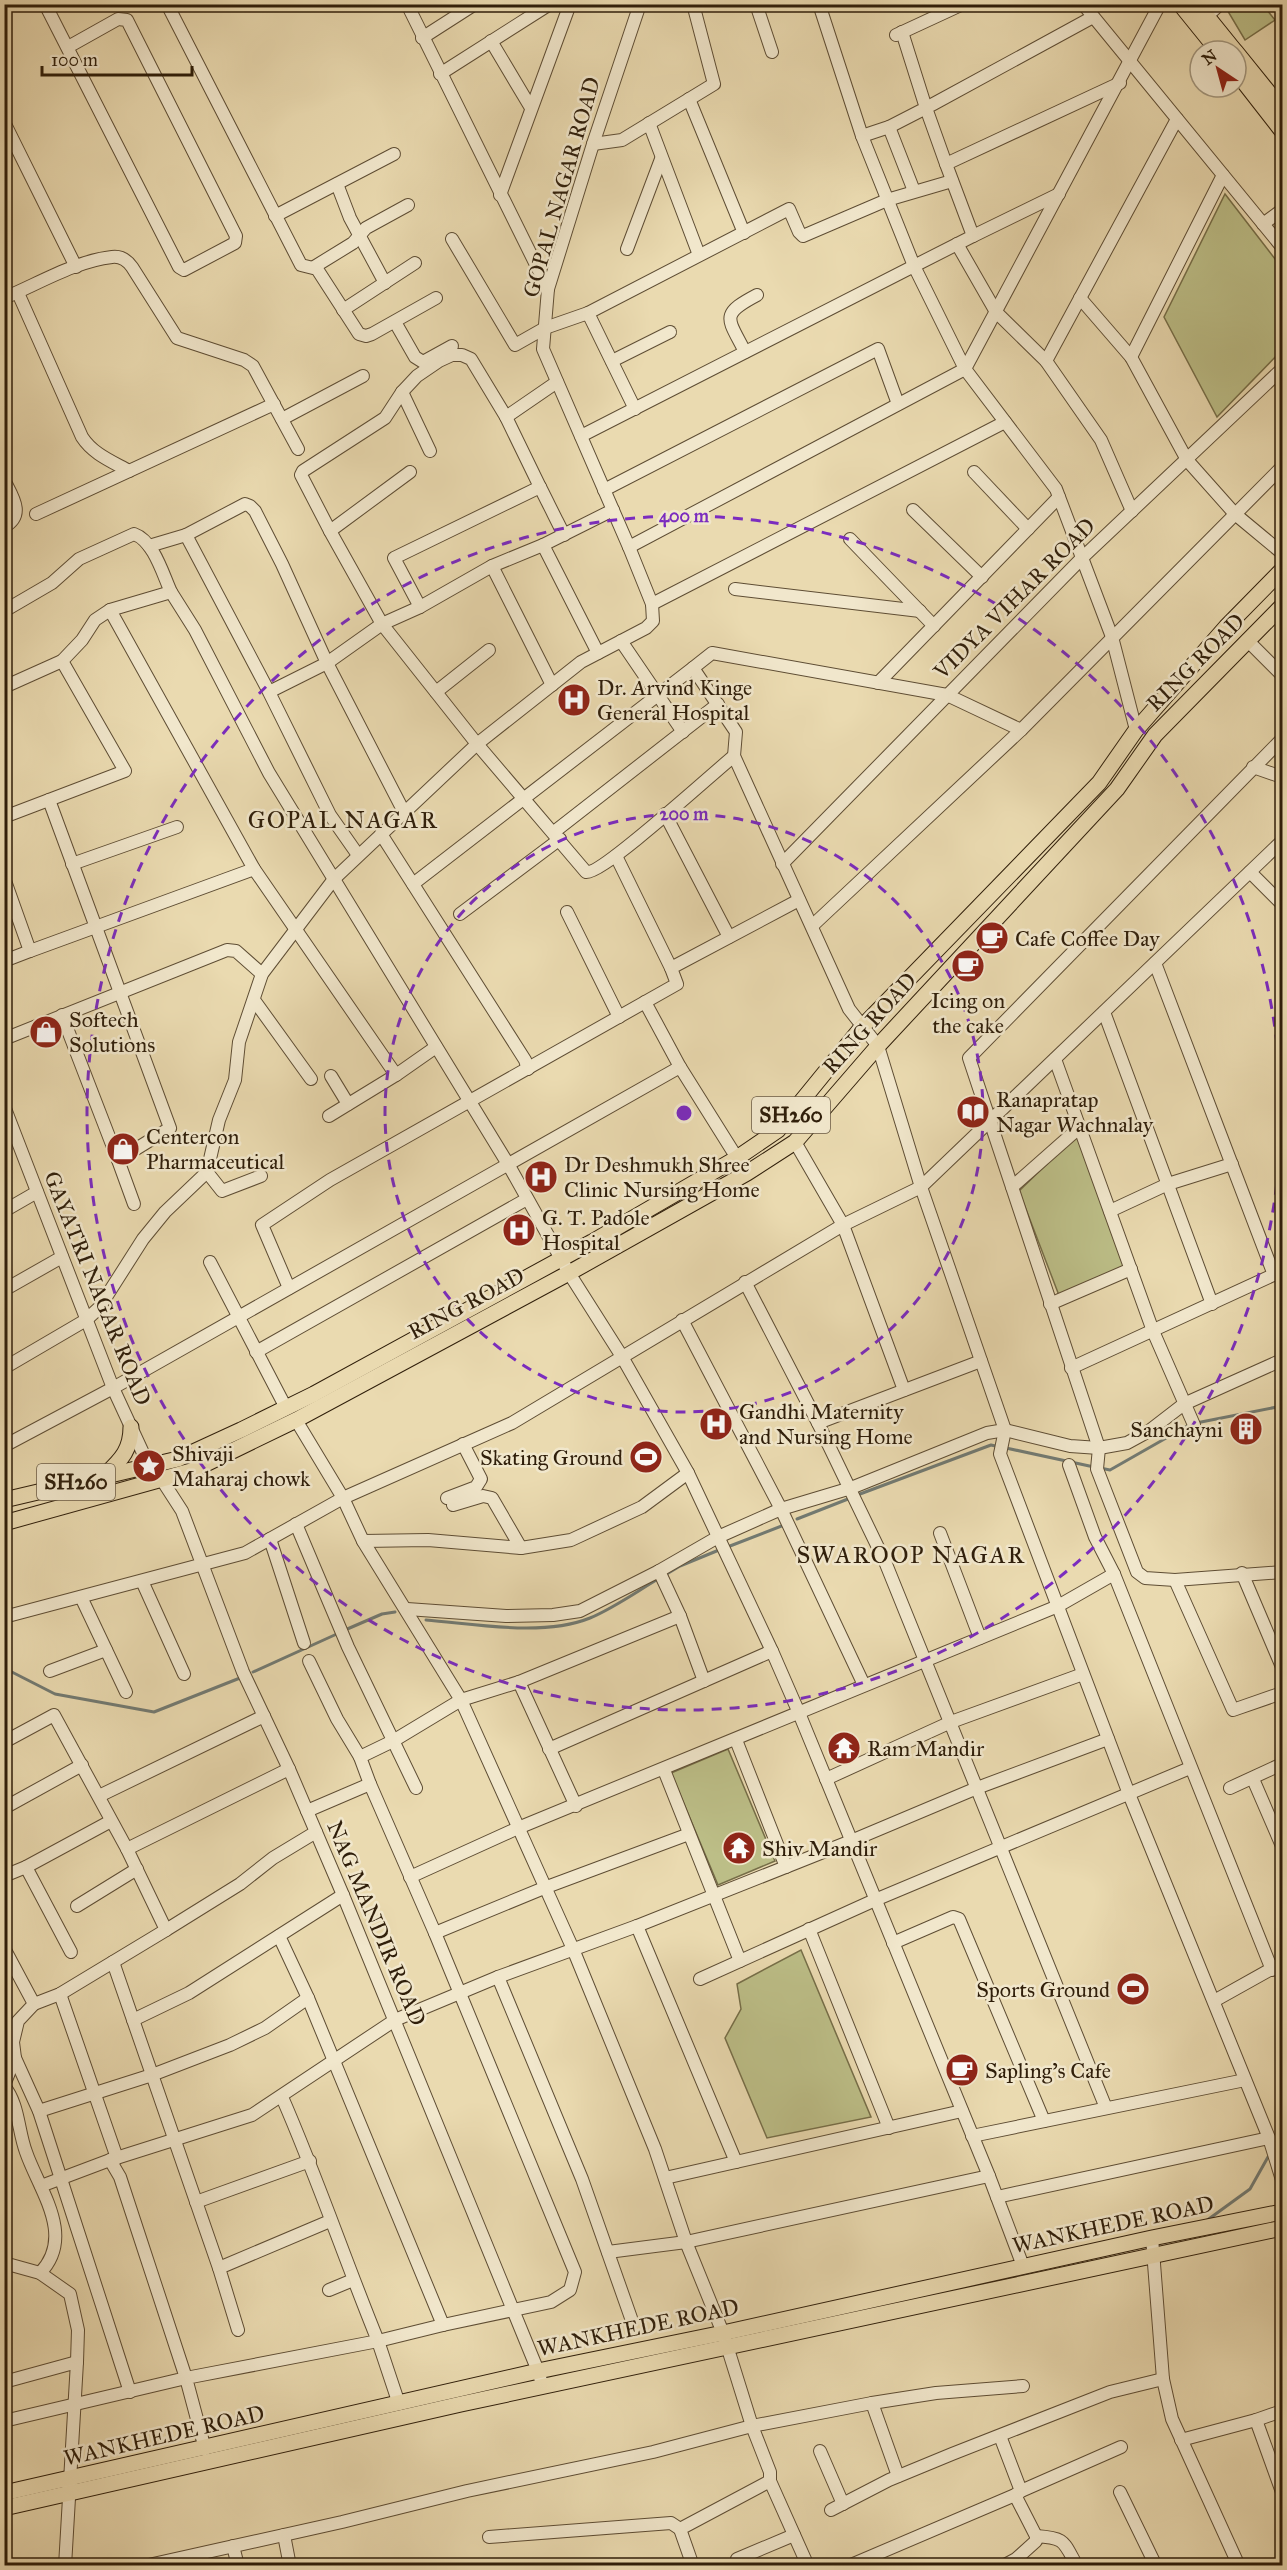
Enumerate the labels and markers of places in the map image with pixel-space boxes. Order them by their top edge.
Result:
place label: Dr. Arvind Kinge General Hospital [597,674,752,726]
hospital icon: Dr. Arvind Kinge General Hospital [556,682,592,718]
cafe icon: Cafe Coffee Day [974,920,1010,956]
place label: Cafe Coffee Day [1015,925,1160,952]
cafe icon: Icing on the cake [950,948,986,984]
place label: Icing on the cake [931,987,1005,1039]
place label: Softech Solutions [69,1006,155,1058]
shop icon: Softech Solutions [28,1014,64,1050]
place label: Ranapratap Nagar Wachnalay [996,1086,1154,1138]
library icon: Ranapratap Nagar Wachnalay [955,1094,991,1130]
centre of rings [674,1103,694,1123]
place label: Centercon Pharmaceutical [146,1123,285,1175]
shop icon: Centercon Pharmaceutical [105,1131,141,1167]
place label: Dr Deshmukh Shree Clinic Nursing Home [564,1151,760,1203]
hospital icon: Dr Deshmukh Shree Clinic Nursing Home [523,1159,559,1195]
place label: G. T. Padole Hospital [542,1204,650,1256]
hospital icon: G. T. Padole Hospital [501,1212,537,1248]
place label: Gandhi Maternity and Nursing Home [739,1398,913,1450]
hospital icon: Gandhi Maternity and Nursing Home [698,1406,734,1442]
building icon: Sanchayni [1228,1411,1264,1447]
place label: Sanchayni [1130,1416,1223,1443]
sports icon: Skating Ground [628,1439,664,1475]
place label: Shivaji Maharaj chowk [172,1440,311,1492]
place label: Skating Ground [480,1444,623,1471]
place icon: Shivaji Maharaj chowk [131,1448,167,1484]
temple icon: Ram Mandir [826,1730,862,1766]
place label: Ram Mandir [867,1735,985,1762]
temple icon: Shiv Mandir [721,1830,757,1866]
place label: Shiv Mandir [762,1835,878,1862]
sports icon: Sports Ground [1115,1971,1151,2007]
place label: Sports Ground [976,1976,1110,2003]
cafe icon: Sapling's Cafe [944,2052,980,2088]
place label: Sapling's Cafe [985,2057,1111,2084]

